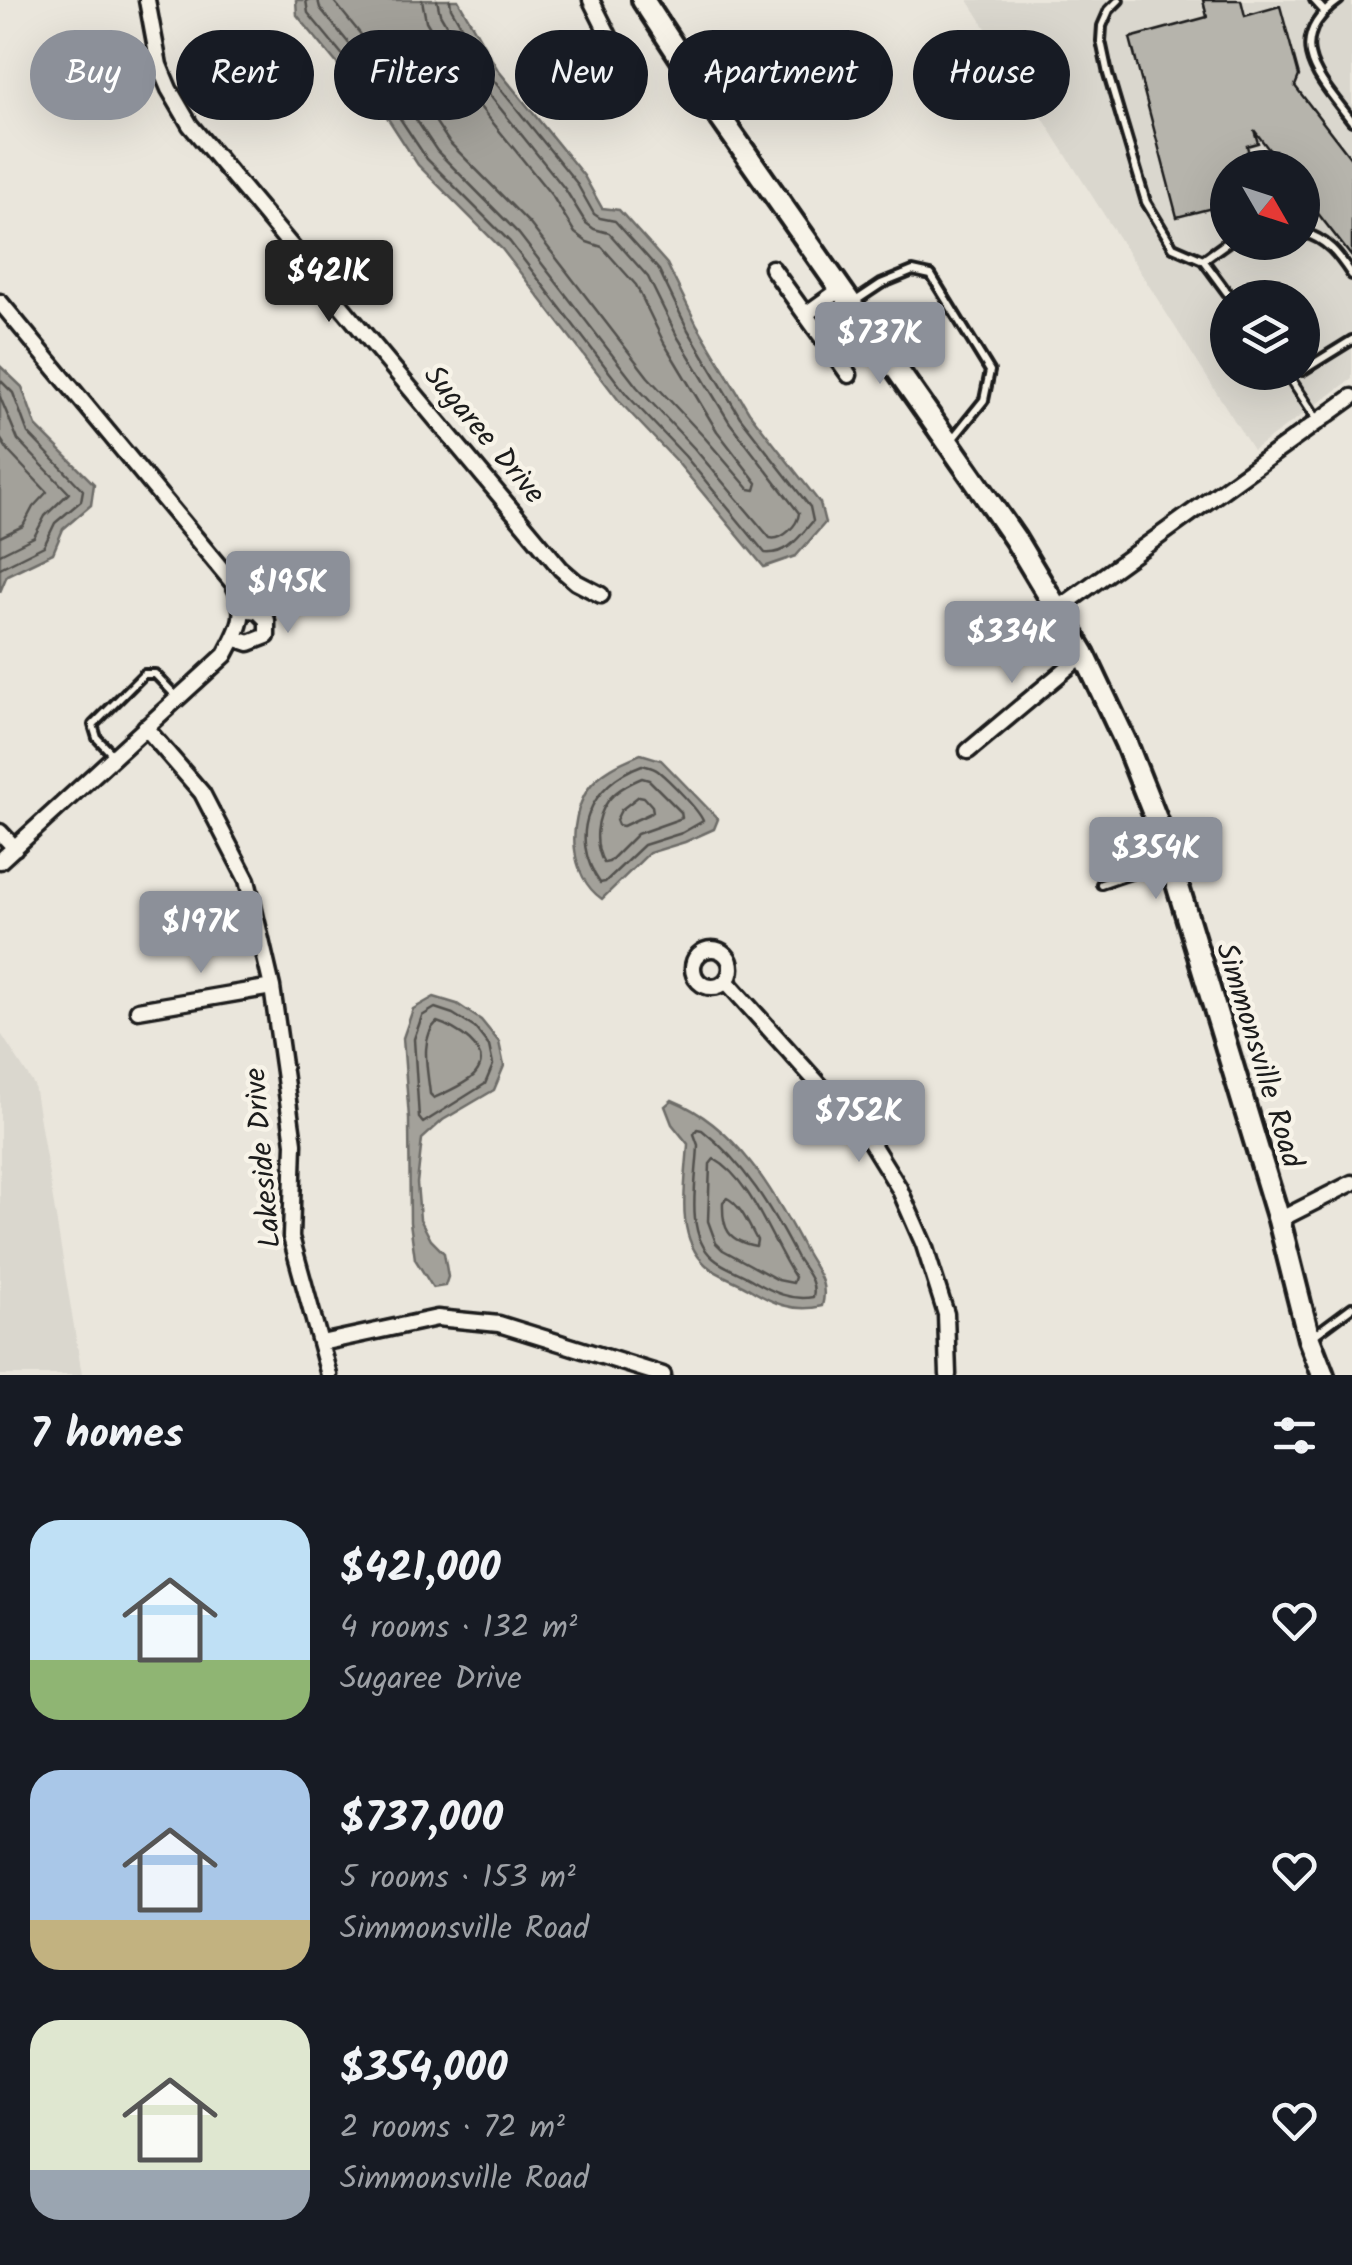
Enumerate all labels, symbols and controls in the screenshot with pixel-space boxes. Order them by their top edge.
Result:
chip: Buy [30,30,156,120]
chip: Rent [176,30,314,120]
chip: Filters [334,30,495,120]
chip: New [515,30,648,120]
chip: Apartment [668,30,893,120]
chip: House [913,30,1070,120]
north arrow [1210,150,1320,260]
map controls [1210,150,1320,390]
pin: $421K [259,240,399,325]
text: $421K [287,247,371,298]
button: layers [1210,280,1320,390]
pin: $737K [810,302,950,387]
text: $737K [837,309,923,360]
street label: Sugaree Drive [410,355,557,516]
pin: $195K [218,551,358,636]
text: $195K [248,558,328,609]
pin: $334K [942,601,1082,686]
text: $334K [967,608,1057,659]
pin: $354K [1086,817,1226,902]
text: $354K [1111,824,1201,875]
pin: $197K [131,891,271,976]
text: $197K [161,898,241,949]
street label: Simmonsville Road [1201,937,1315,1175]
street label: Lakeside Drive [232,1066,296,1250]
pin: $752K [789,1080,929,1165]
text: $752K [815,1087,903,1138]
text: 7 homes [30,1402,183,1469]
icon: filters [1267,1408,1322,1463]
text: $421,000 [340,1536,501,1603]
icon: home [110,1560,230,1680]
icon: heart [1267,1593,1322,1648]
text: 4 rooms · 132 m² [340,1603,577,1654]
text: Sugaree Drive [340,1654,522,1705]
text: $737,000 [340,1786,503,1853]
icon: home [110,1810,230,1930]
icon: heart [1267,1843,1322,1898]
text: 5 rooms · 153 m² [340,1853,576,1904]
text: Simmonsville Road [340,1904,589,1955]
text: $354,000 [340,2036,508,2103]
icon: home [110,2060,230,2180]
icon: heart [1267,2093,1322,2148]
text: 2 rooms · 72 m² [340,2103,565,2154]
text: Simmonsville Road [340,2154,589,2205]

